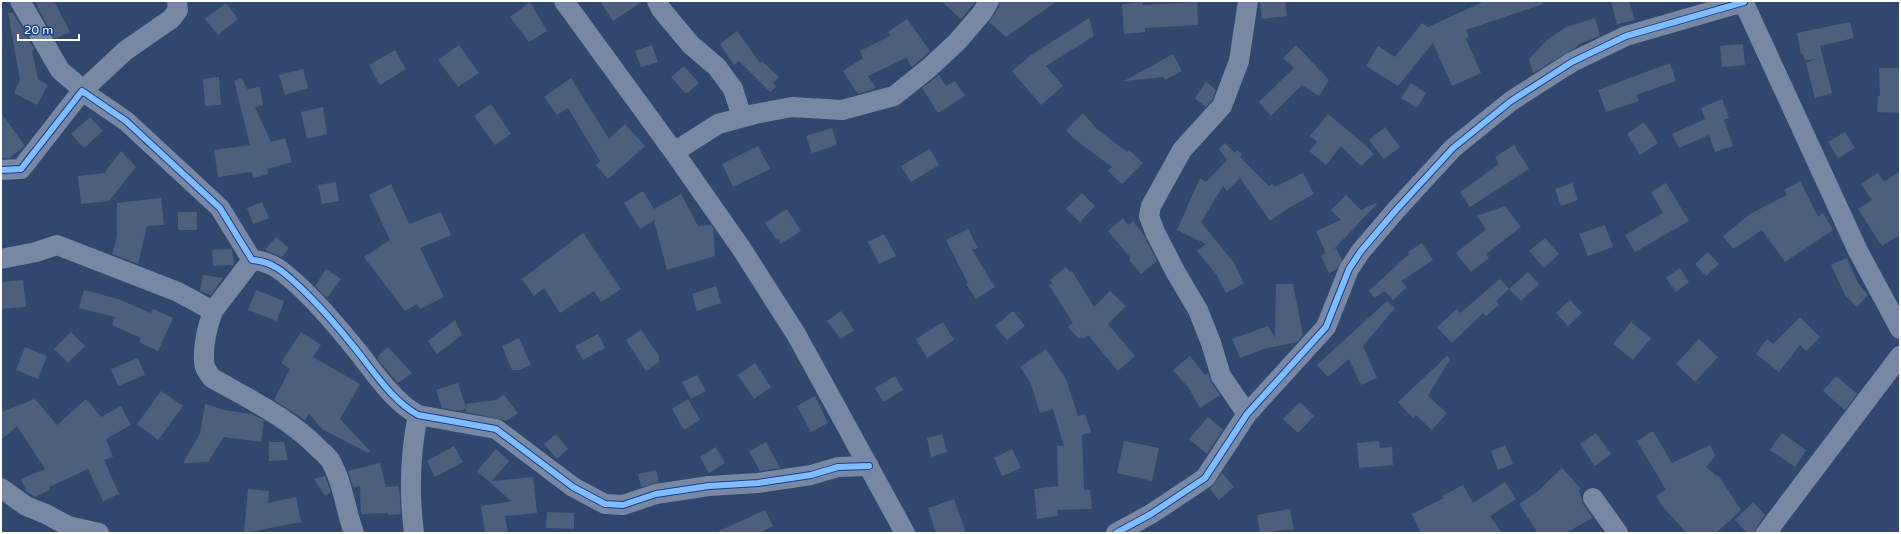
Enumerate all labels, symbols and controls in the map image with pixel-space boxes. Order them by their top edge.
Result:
scale bar [18,16,79,42]
text: 20 m [24,23,53,37]

